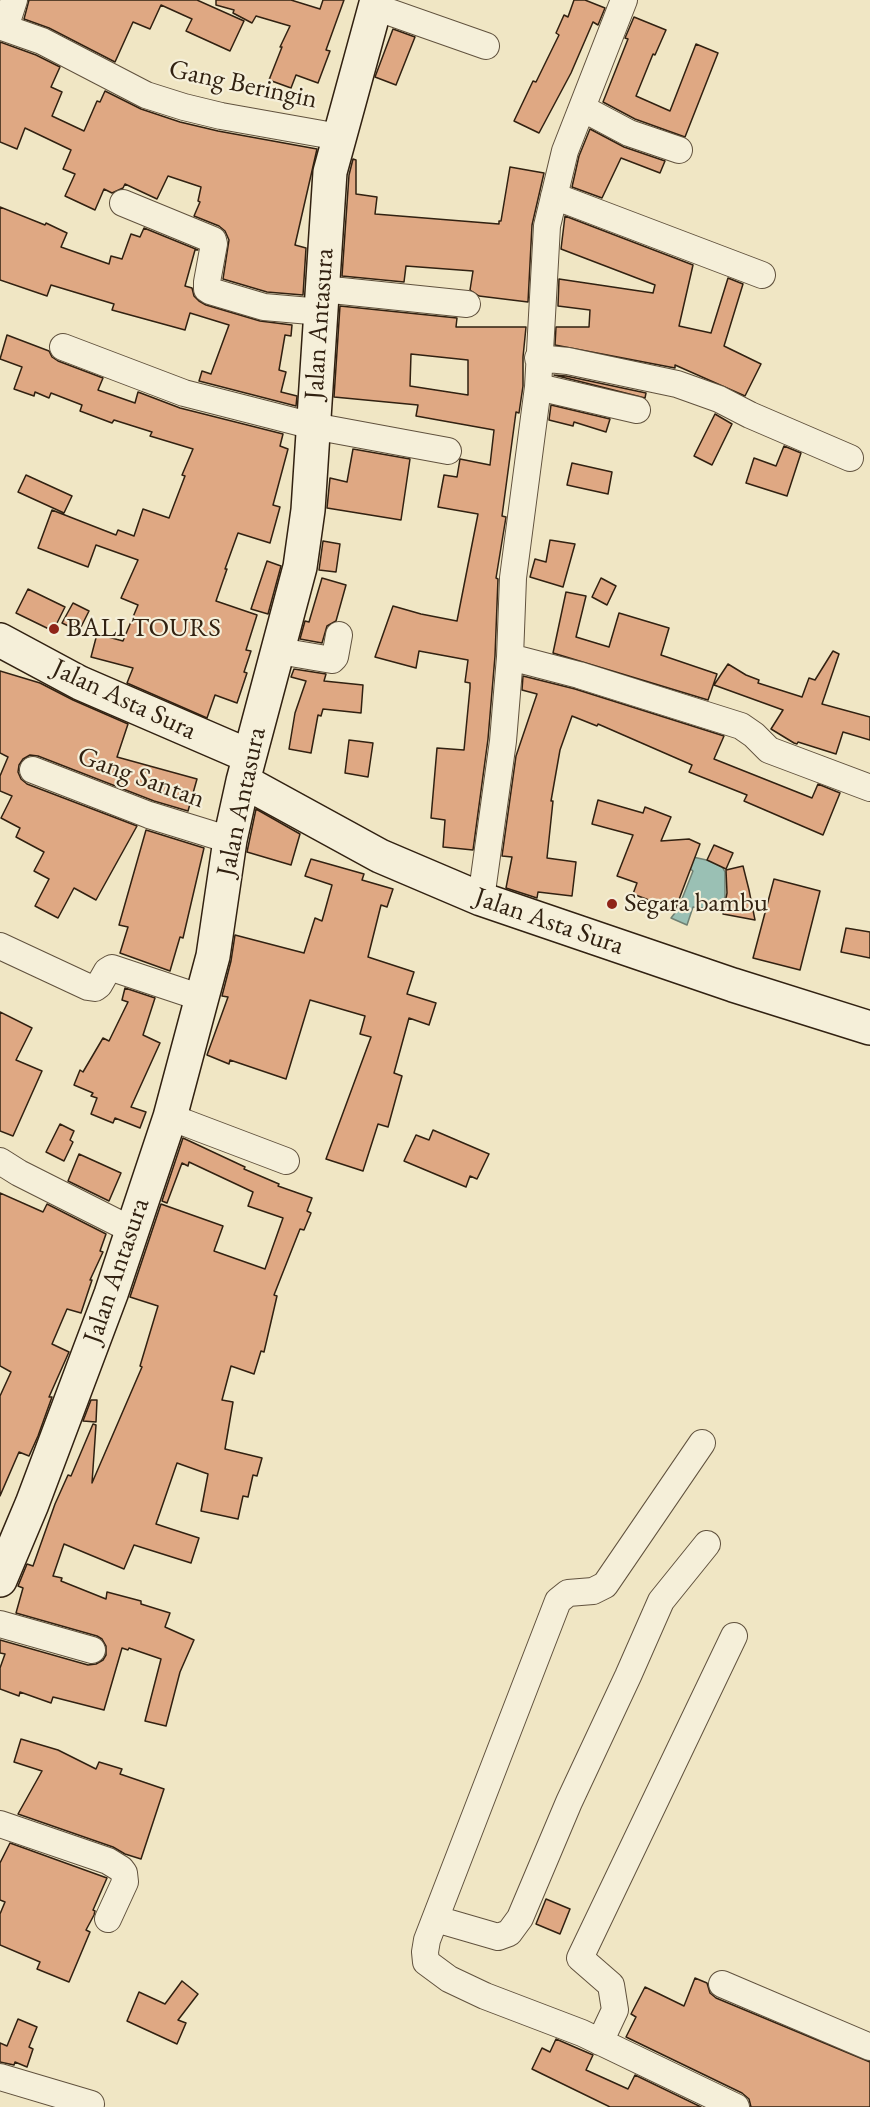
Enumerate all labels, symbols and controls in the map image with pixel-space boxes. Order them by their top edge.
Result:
street label: Gang Beringin [166,53,320,117]
street label: Jalan Antasura [299,247,341,401]
place label: BALI TOURS [66,613,221,645]
marker: BALI TOURS [47,622,61,636]
street label: Jalan Asta Sura [47,652,201,748]
street label: Jalan Antasura [210,724,274,880]
street label: Gang Santan [73,740,209,816]
street label: Jalan Asta Sura [470,881,628,963]
place label: Segara bambu [624,888,768,920]
marker: Segara bambu [605,897,619,911]
street label: Jalan Antasura [77,1194,157,1348]

